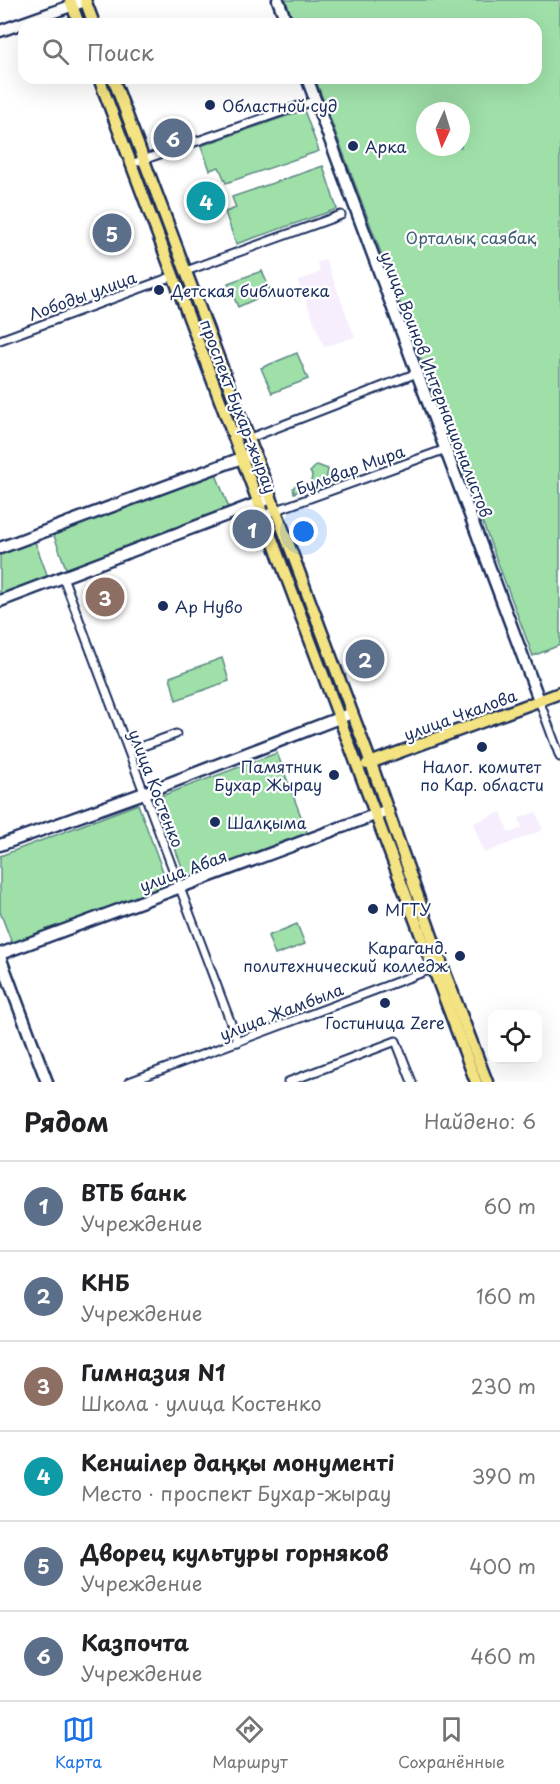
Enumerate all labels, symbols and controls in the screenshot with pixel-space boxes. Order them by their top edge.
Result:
search box [18,18,542,84]
icon: search [39,35,72,68]
text: Поиск [87,35,154,68]
place label: Областной суд [222,93,337,117]
marker: Областной суд [203,98,217,112]
north arrow [416,102,470,156]
pin: 6 [154,116,192,160]
place label: Арка [365,134,406,158]
marker: Арка [346,139,360,153]
pin: 4 [186,178,226,224]
pin: 5 [92,210,132,256]
park label: Орталық саябақ [406,225,537,249]
street label: улица Воинов Интернационалистов [375,247,499,521]
street label: Лободы улица [25,264,139,326]
place label: Детская библиотека [170,278,329,302]
marker: Детская библиотека [152,283,166,297]
street label: проспект Бухар-жырау [195,316,283,496]
street label: Бульвар Мира [292,438,408,500]
pin: 1 [232,506,272,552]
your location [289,517,318,546]
pin: 3 [86,574,124,620]
place label: Ар Нуво [175,594,243,618]
marker: Ар Нуво [156,599,170,613]
pin: 2 [346,636,385,682]
street label: улица Чкалова [400,682,520,746]
street label: улица Костенко [123,725,191,851]
marker: Налог. комитет по Кар. области [475,740,489,754]
place label: Памятник Бухар Жырау [214,754,322,796]
place label: Налог. комитет по Кар. области [420,754,544,796]
marker: Памятник Бухар Жырау [327,768,341,782]
place label: Шалқыма [227,810,307,834]
marker: Шалқыма [208,815,222,829]
street label: улица Абая [136,843,230,897]
place label: МГТУ [385,897,431,921]
marker: МГТУ [366,902,380,916]
place label: Караганд. политехнический колледж [243,935,449,977]
marker: Караганд. политехнический колледж [453,949,467,963]
street label: улица Жамбыла [216,976,346,1046]
marker: Гостиница Zere [378,996,392,1010]
place label: Гостиница Zere [325,1010,445,1034]
map controls [488,1010,542,1064]
button: locate [488,1010,542,1064]
text: Рядом [24,1102,109,1141]
text: Найдено: 6 [424,1106,536,1136]
text: ВТБ банк [81,1175,186,1208]
text: 1 [39,1191,48,1221]
text: 60 m [484,1191,536,1221]
text: Учреждение [81,1208,202,1238]
text: КНБ [81,1265,130,1298]
text: 2 [36,1281,51,1311]
text: 160 m [476,1281,536,1311]
text: Учреждение [81,1298,202,1328]
text: Гимназия N1 [81,1355,226,1388]
text: 3 [37,1371,50,1401]
text: 230 m [471,1371,536,1401]
text: Школа · улица Костенко [81,1388,322,1418]
text: Кеншілер даңқы монументі [81,1445,394,1478]
text: 4 [37,1461,50,1491]
text: 390 m [472,1461,536,1491]
text: Место · проспект Бухар-жырау [81,1478,391,1508]
text: Дворец культуры горняков [81,1535,389,1568]
text: 5 [37,1551,50,1581]
text: 400 m [469,1551,536,1581]
text: Учреждение [81,1568,202,1598]
text: Казпочта [81,1625,189,1658]
text: 6 [36,1641,51,1671]
text: 460 m [470,1641,536,1671]
text: Учреждение [81,1658,202,1688]
tab: Карта [55,1713,102,1773]
tab: Маршрут [212,1713,288,1773]
tab: Сохранённые [398,1713,505,1773]

